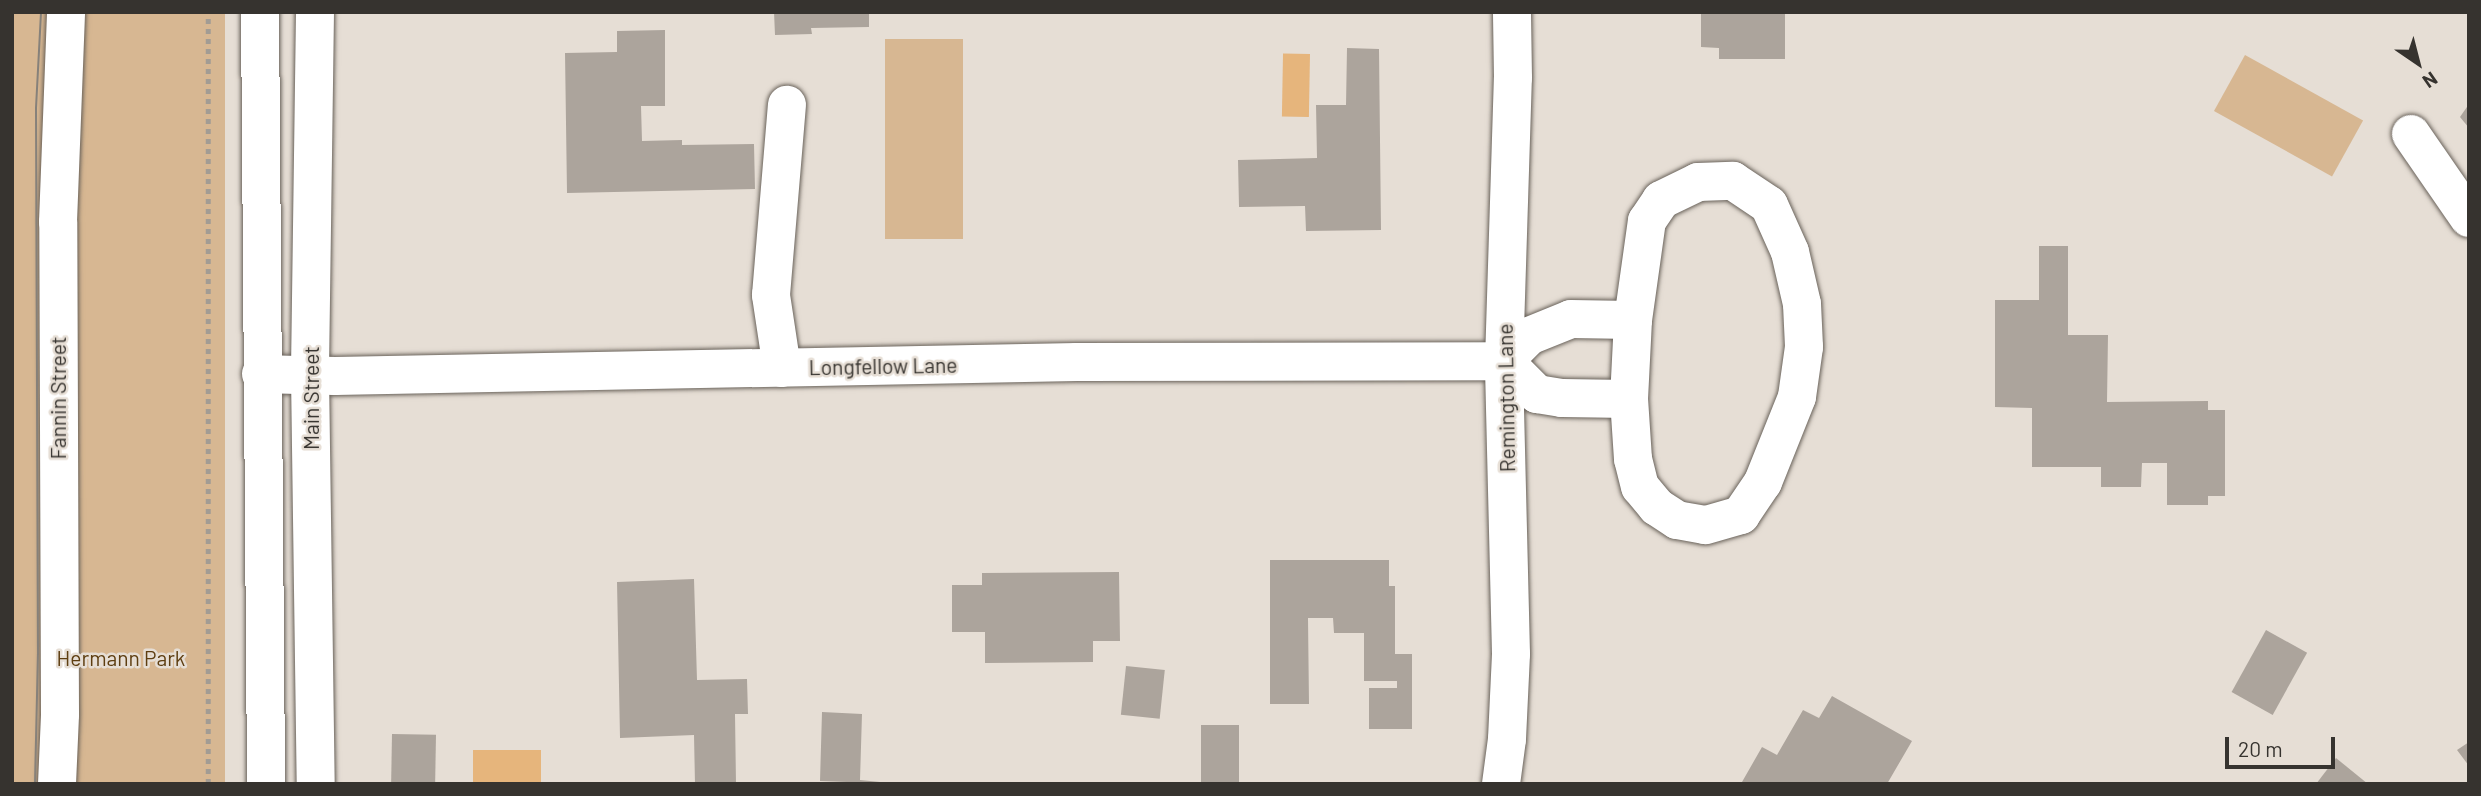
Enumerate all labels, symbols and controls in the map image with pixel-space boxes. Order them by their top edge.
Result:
north arrow [2383,28,2453,98]
text: N [2419,68,2442,94]
street label: Remington Lane [1492,324,1520,472]
street label: Fannin Street [45,337,71,459]
street label: Main Street [298,346,324,450]
street label: Longfellow Lane [808,352,958,380]
park label: Hermann Park [57,645,185,671]
scale bar [2229,722,2339,766]
text: 20 m [2238,736,2283,761]

